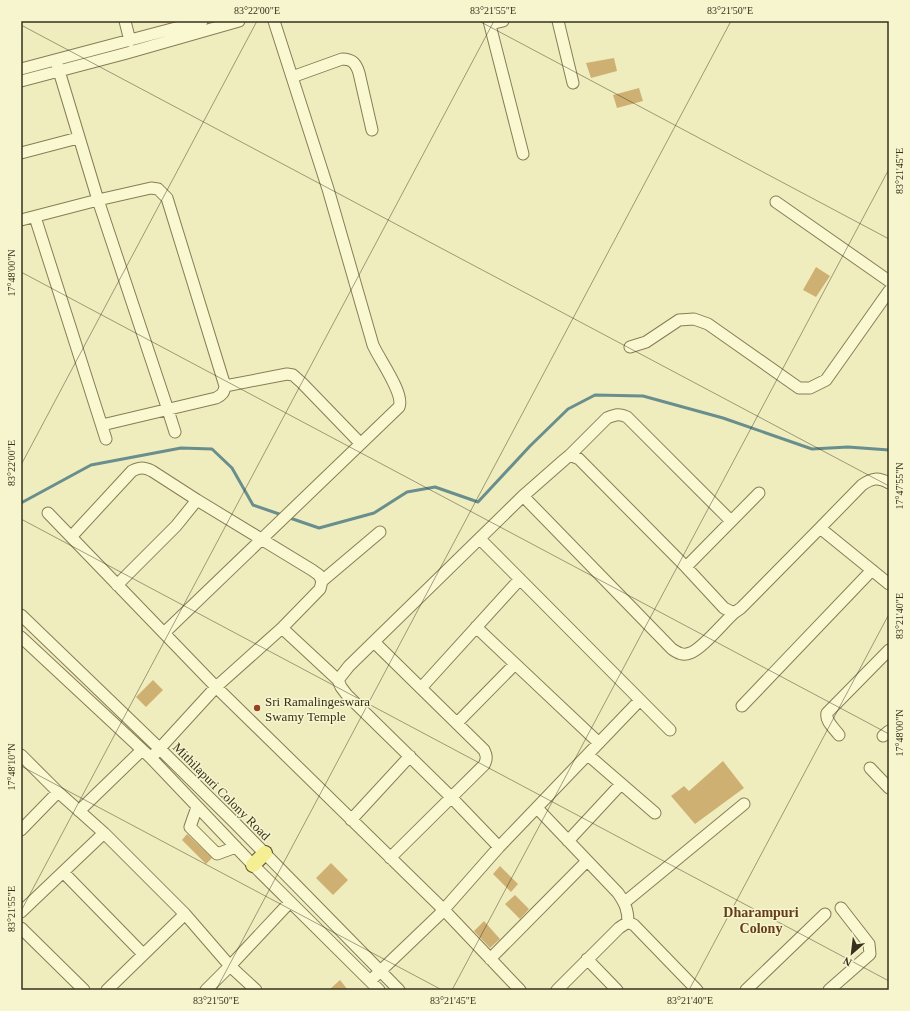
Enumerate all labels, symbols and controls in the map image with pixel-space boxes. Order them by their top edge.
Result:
text: 83°22'00"E [234,5,280,16]
text: 83°21'55"E [470,5,516,16]
text: 83°21'50"E [707,5,753,16]
text: 83°21'45"E [894,148,905,194]
text: 17°48'00"N [6,249,17,297]
text: 83°22'00"E [6,440,17,486]
text: 17°47'55"N [894,462,905,510]
text: 83°21'40"E [894,593,905,639]
place label: Sri Ramalingeswara Swamy Temple [265,694,370,724]
marker: Sri Ramalingeswara Swamy Temple [252,703,262,713]
text: 17°48'00"N [894,709,905,757]
street label: Mithilapuri Colony Road [170,740,274,843]
text: 17°48'10"N [6,743,17,791]
text: 83°21'55"E [6,886,17,932]
district label: Dharampuri Colony [723,905,799,936]
north arrow [832,933,872,973]
text: N [841,955,854,969]
text: 83°21'50"E [193,995,239,1006]
text: 83°21'45"E [430,995,476,1006]
text: 83°21'40"E [667,995,713,1006]

